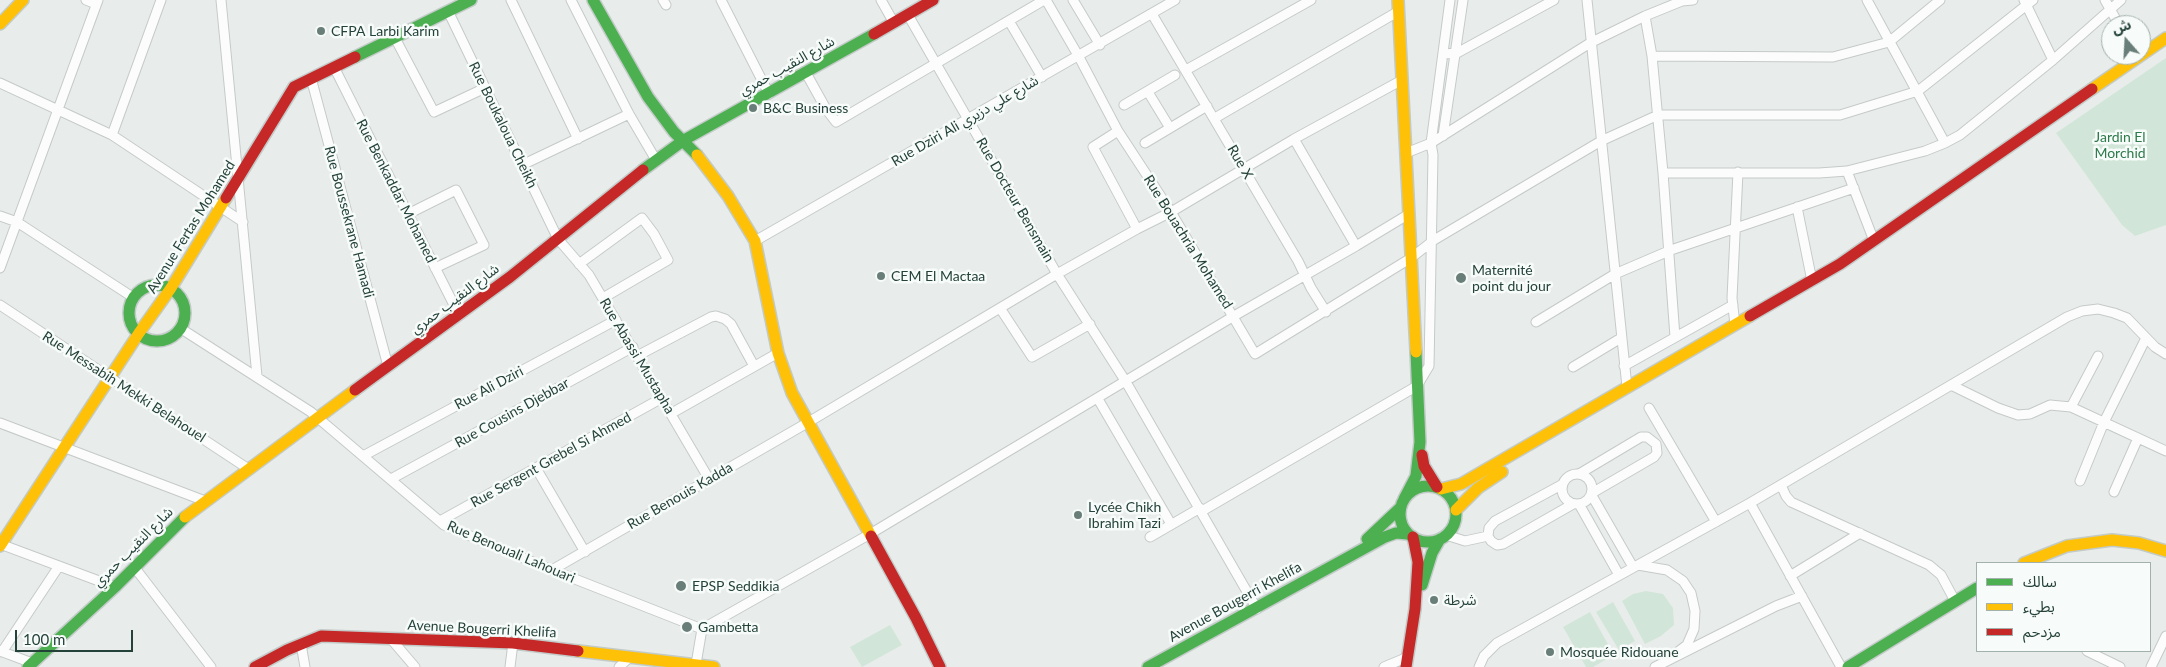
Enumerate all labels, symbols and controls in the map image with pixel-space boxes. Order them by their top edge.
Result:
north arrow [2101,15,2151,65]
text: ش [2109,15,2133,37]
place label: CFPA Larbi Karim [331,23,439,39]
marker: CFPA Larbi Karim [315,25,327,37]
street label: شارع النقيب حمري [736,33,838,99]
street label: Rue Boukaloua Cheikh [465,59,541,191]
street label: Rue Dziri Ali شارع علي دزيري [889,72,1041,170]
place label: B&C Business [763,100,848,116]
marker: B&C Business [747,102,759,114]
street label: Rue Benkaddar Mohamed [352,116,440,266]
park label: Jardin El Morchid [2094,129,2146,162]
street label: Rue Docteur Bensmain [972,135,1058,265]
street label: Rue X [1224,142,1256,182]
street label: Rue Boussekrane Hamadi [321,144,377,300]
street label: Avenue Fertas Mohamed [143,157,239,297]
street label: Rue Bouachria Mohamed [1140,172,1236,312]
street label: شارع النقيب حمري [408,260,502,338]
place label: Maternité point du jour [1472,262,1551,294]
place label: CEM El Mactaa [891,268,985,284]
marker: CEM El Mactaa [875,270,887,282]
marker: Maternité point du jour [1454,271,1468,285]
street label: Rue Abassi Mustapha [596,295,678,417]
street label: Rue Messabih Mekki Belahouel [39,328,209,446]
street label: Rue Ali Dziri [452,363,526,413]
street label: Rue Cousins Djebbar [452,375,572,451]
street label: Rue Sergent Grebel Si Ahmed [468,409,634,511]
street label: Rue Benouis Kadda [624,459,736,533]
place label: Lycée Chikh Ibrahim Tazi [1088,499,1161,532]
street label: شارع النقيب حمري [90,504,176,590]
marker: Lycée Chikh Ibrahim Tazi [1072,509,1084,521]
street label: Rue Benouali Lahouari [444,517,578,587]
street label: Avenue Bougerri Khelifa [1166,558,1304,646]
legend [1976,562,2151,652]
text: سالك [2023,572,2057,590]
place label: EPSP Seddikia [692,578,779,594]
marker: EPSP Seddikia [674,579,688,593]
place label: شرطة [1444,592,1476,608]
marker: شرطة [1428,594,1440,606]
text: بطيء [2023,597,2055,615]
street label: Avenue Bougerri Khelifa [407,617,557,641]
place label: Gambetta [698,619,758,635]
scale bar [18,620,135,652]
marker: Gambetta [680,620,694,634]
text: مزدحم [2023,622,2061,640]
text: 100 m [23,630,65,648]
place label: Mosquée Ridouane [1560,644,1679,660]
marker: Mosquée Ridouane [1544,646,1556,658]

